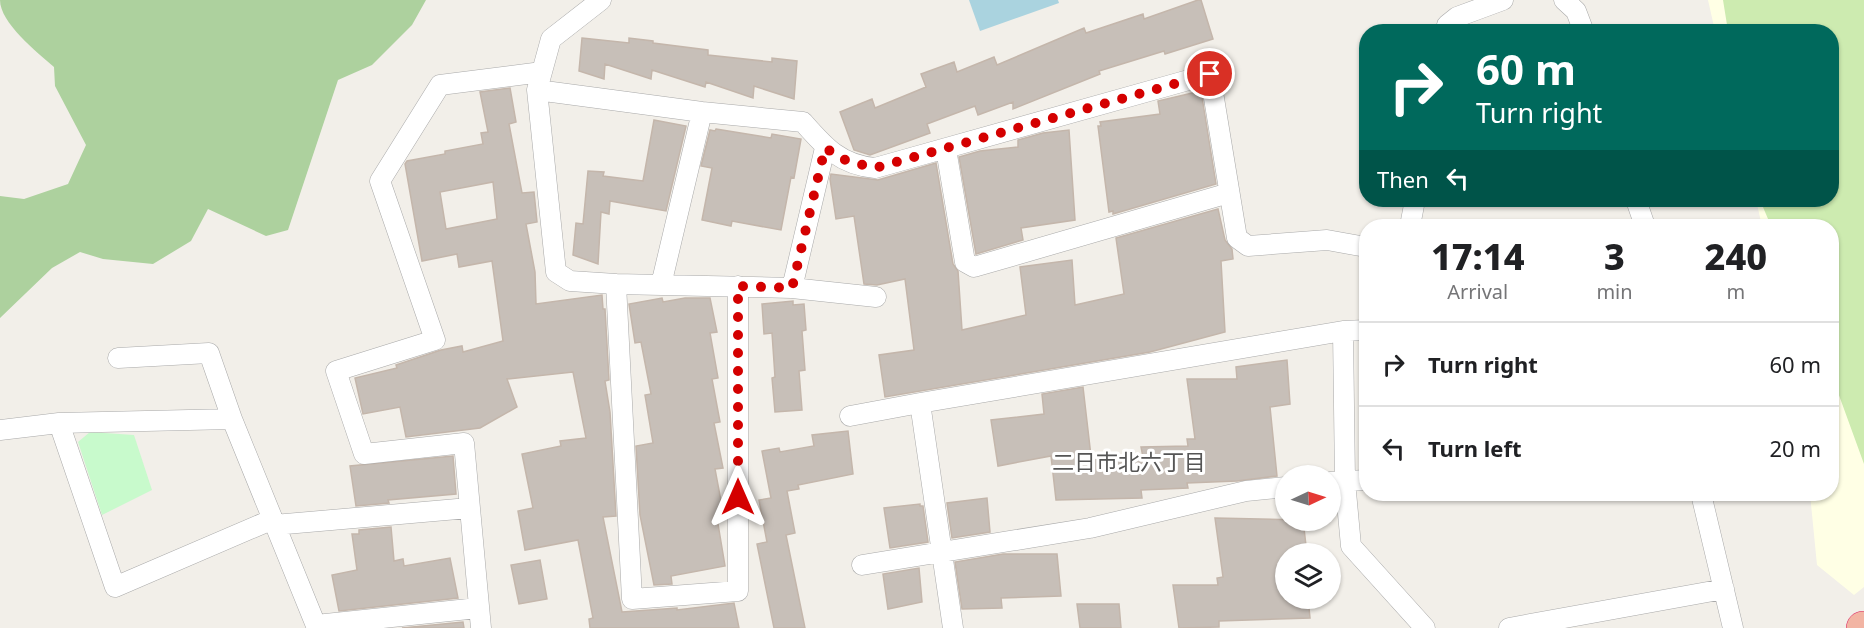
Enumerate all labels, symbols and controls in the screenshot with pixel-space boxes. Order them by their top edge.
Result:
text: 60 m [1476,40,1576,97]
pin [1184,48,1235,99]
icon: right [1377,48,1455,126]
icon: arrive [1193,57,1226,90]
text: Turn right [1476,94,1602,131]
icon: left [1441,162,1474,195]
text: Then [1377,164,1429,194]
text: 17:14 [1431,232,1524,281]
text: 3 [1604,232,1625,281]
text: 240 [1705,232,1767,281]
text: Arrival [1447,278,1508,305]
text: min [1596,278,1633,305]
text: m [1726,278,1745,305]
icon: right [1377,348,1410,381]
text: Turn right [1428,349,1538,379]
text: 60 m [1770,349,1821,379]
icon: left [1377,432,1410,465]
text: Turn left [1428,433,1522,463]
text: 20 m [1770,433,1821,463]
district label: 二日市北六丁目 [1052,446,1206,476]
position arrow [706,465,770,529]
north arrow [1275,465,1341,531]
map controls [1275,465,1341,609]
button: layers [1275,543,1341,609]

